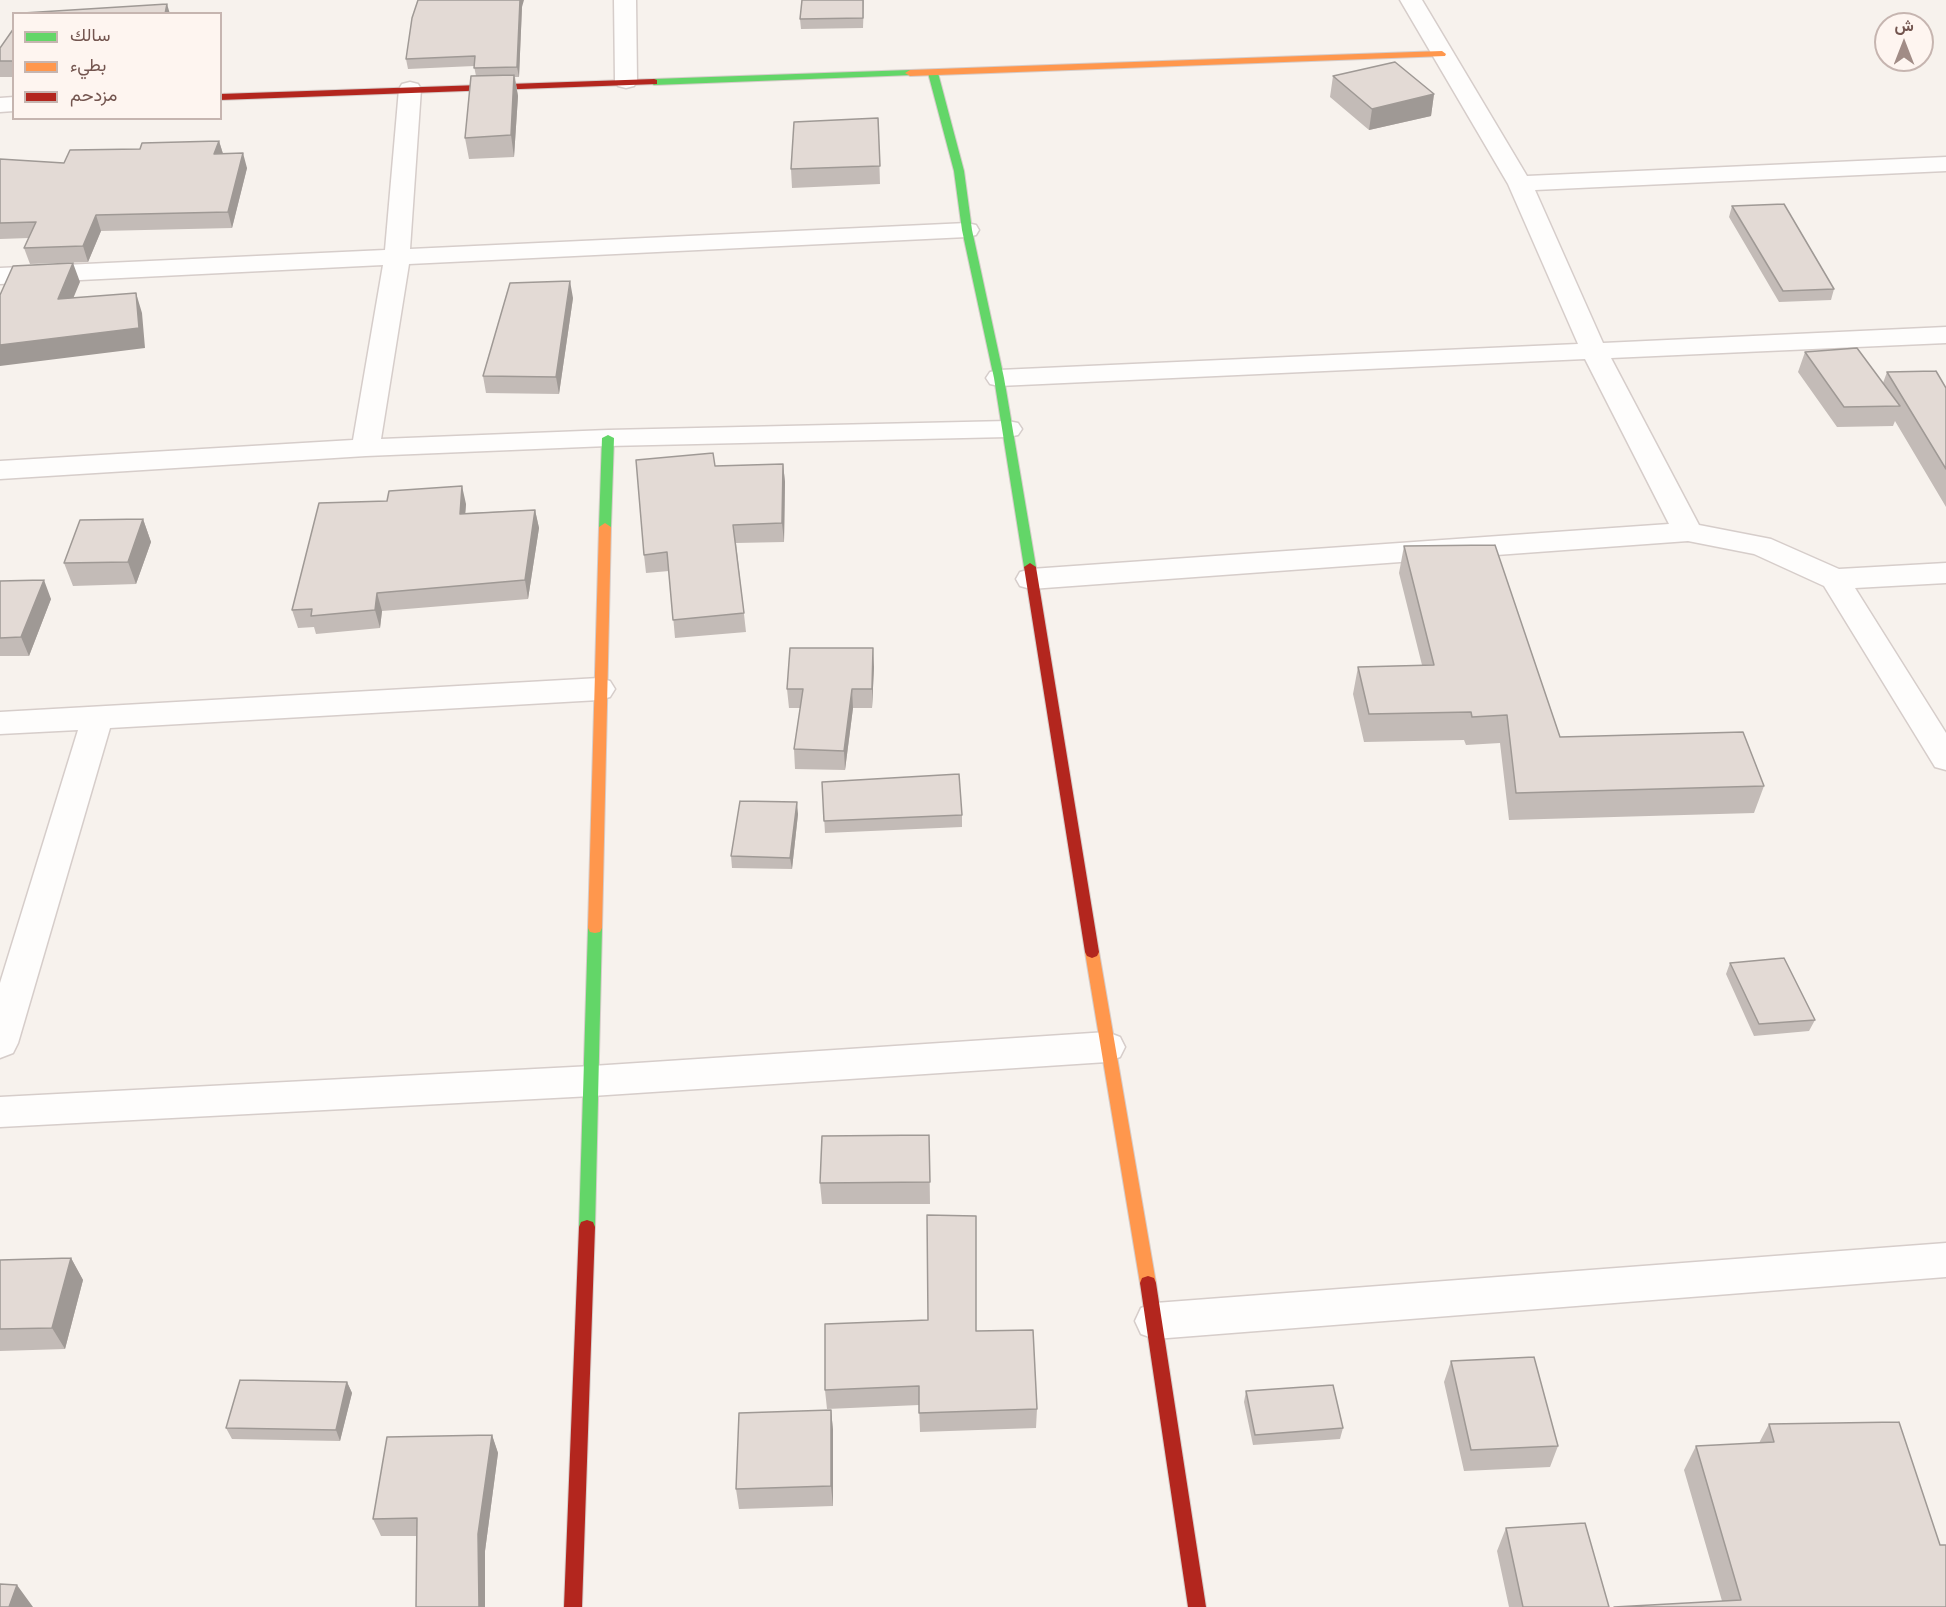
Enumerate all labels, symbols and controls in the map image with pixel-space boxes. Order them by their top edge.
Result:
legend [12,12,222,120]
north arrow [1874,12,1934,72]
text: ش [1894,16,1914,36]
text: سالك [70,24,110,46]
text: بطيء [70,54,106,76]
text: مزدحم [70,84,117,106]

